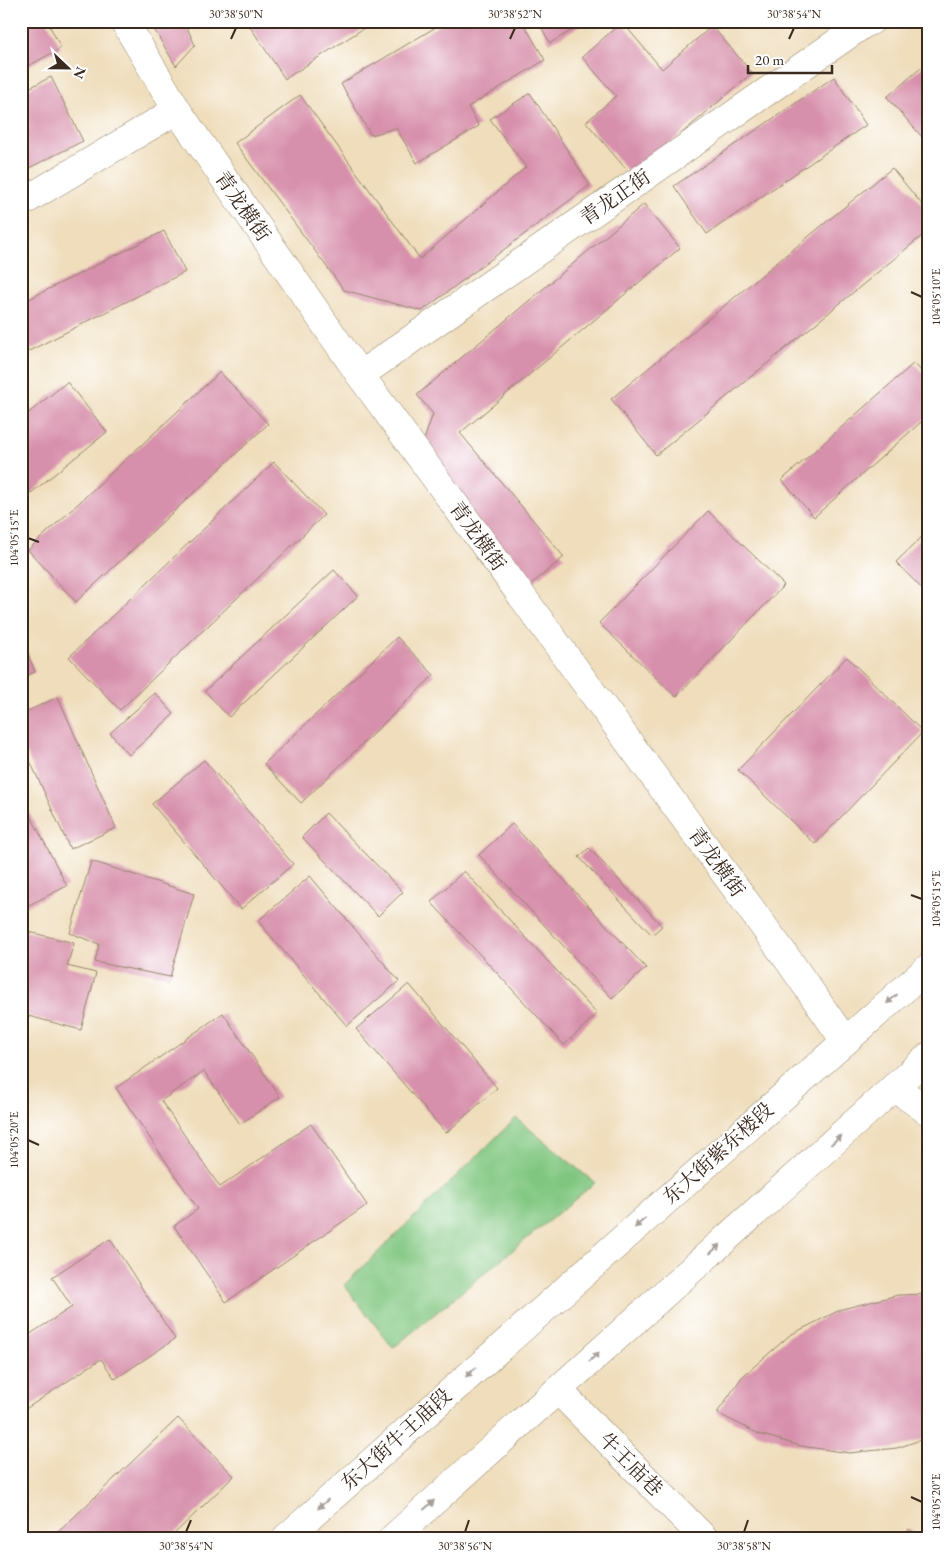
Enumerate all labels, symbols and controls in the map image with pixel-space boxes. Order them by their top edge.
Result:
text: 30°38'50"N [209,6,263,22]
text: 30°38'52"N [488,6,542,22]
text: 30°38'54"N [767,6,821,22]
north arrow [42,42,92,92]
scale bar [748,42,831,74]
text: 20 m [755,50,784,69]
text: N [69,64,91,82]
street label: 青龙正街 [575,163,655,231]
street label: 青龙横街 [209,166,277,246]
text: 104°05'10"E [928,268,944,325]
street label: 青龙横街 [444,496,512,576]
text: 104°05'15"E [6,509,22,566]
street label: 青龙横街 [683,822,751,902]
text: 104°05'15"E [928,870,944,927]
one-way arrow [887,993,899,1005]
street label: 东大街紫东楼段 [657,1096,779,1210]
text: 104°05'20"E [6,1111,22,1168]
one-way arrow [829,1134,841,1146]
one-way arrow [633,1217,646,1228]
one-way arrow [709,1243,722,1254]
one-way arrow [588,1352,601,1363]
one-way arrow [464,1367,477,1378]
street label: 东大街牛王庙段 [335,1382,457,1496]
street label: 牛王庙巷 [594,1427,668,1501]
text: 104°05'20"E [928,1473,944,1530]
one-way arrow [318,1498,330,1510]
one-way arrow [423,1499,435,1511]
text: 30°38'54"N [159,1538,213,1554]
text: 30°38'56"N [438,1538,492,1554]
text: 30°38'58"N [717,1538,771,1554]

